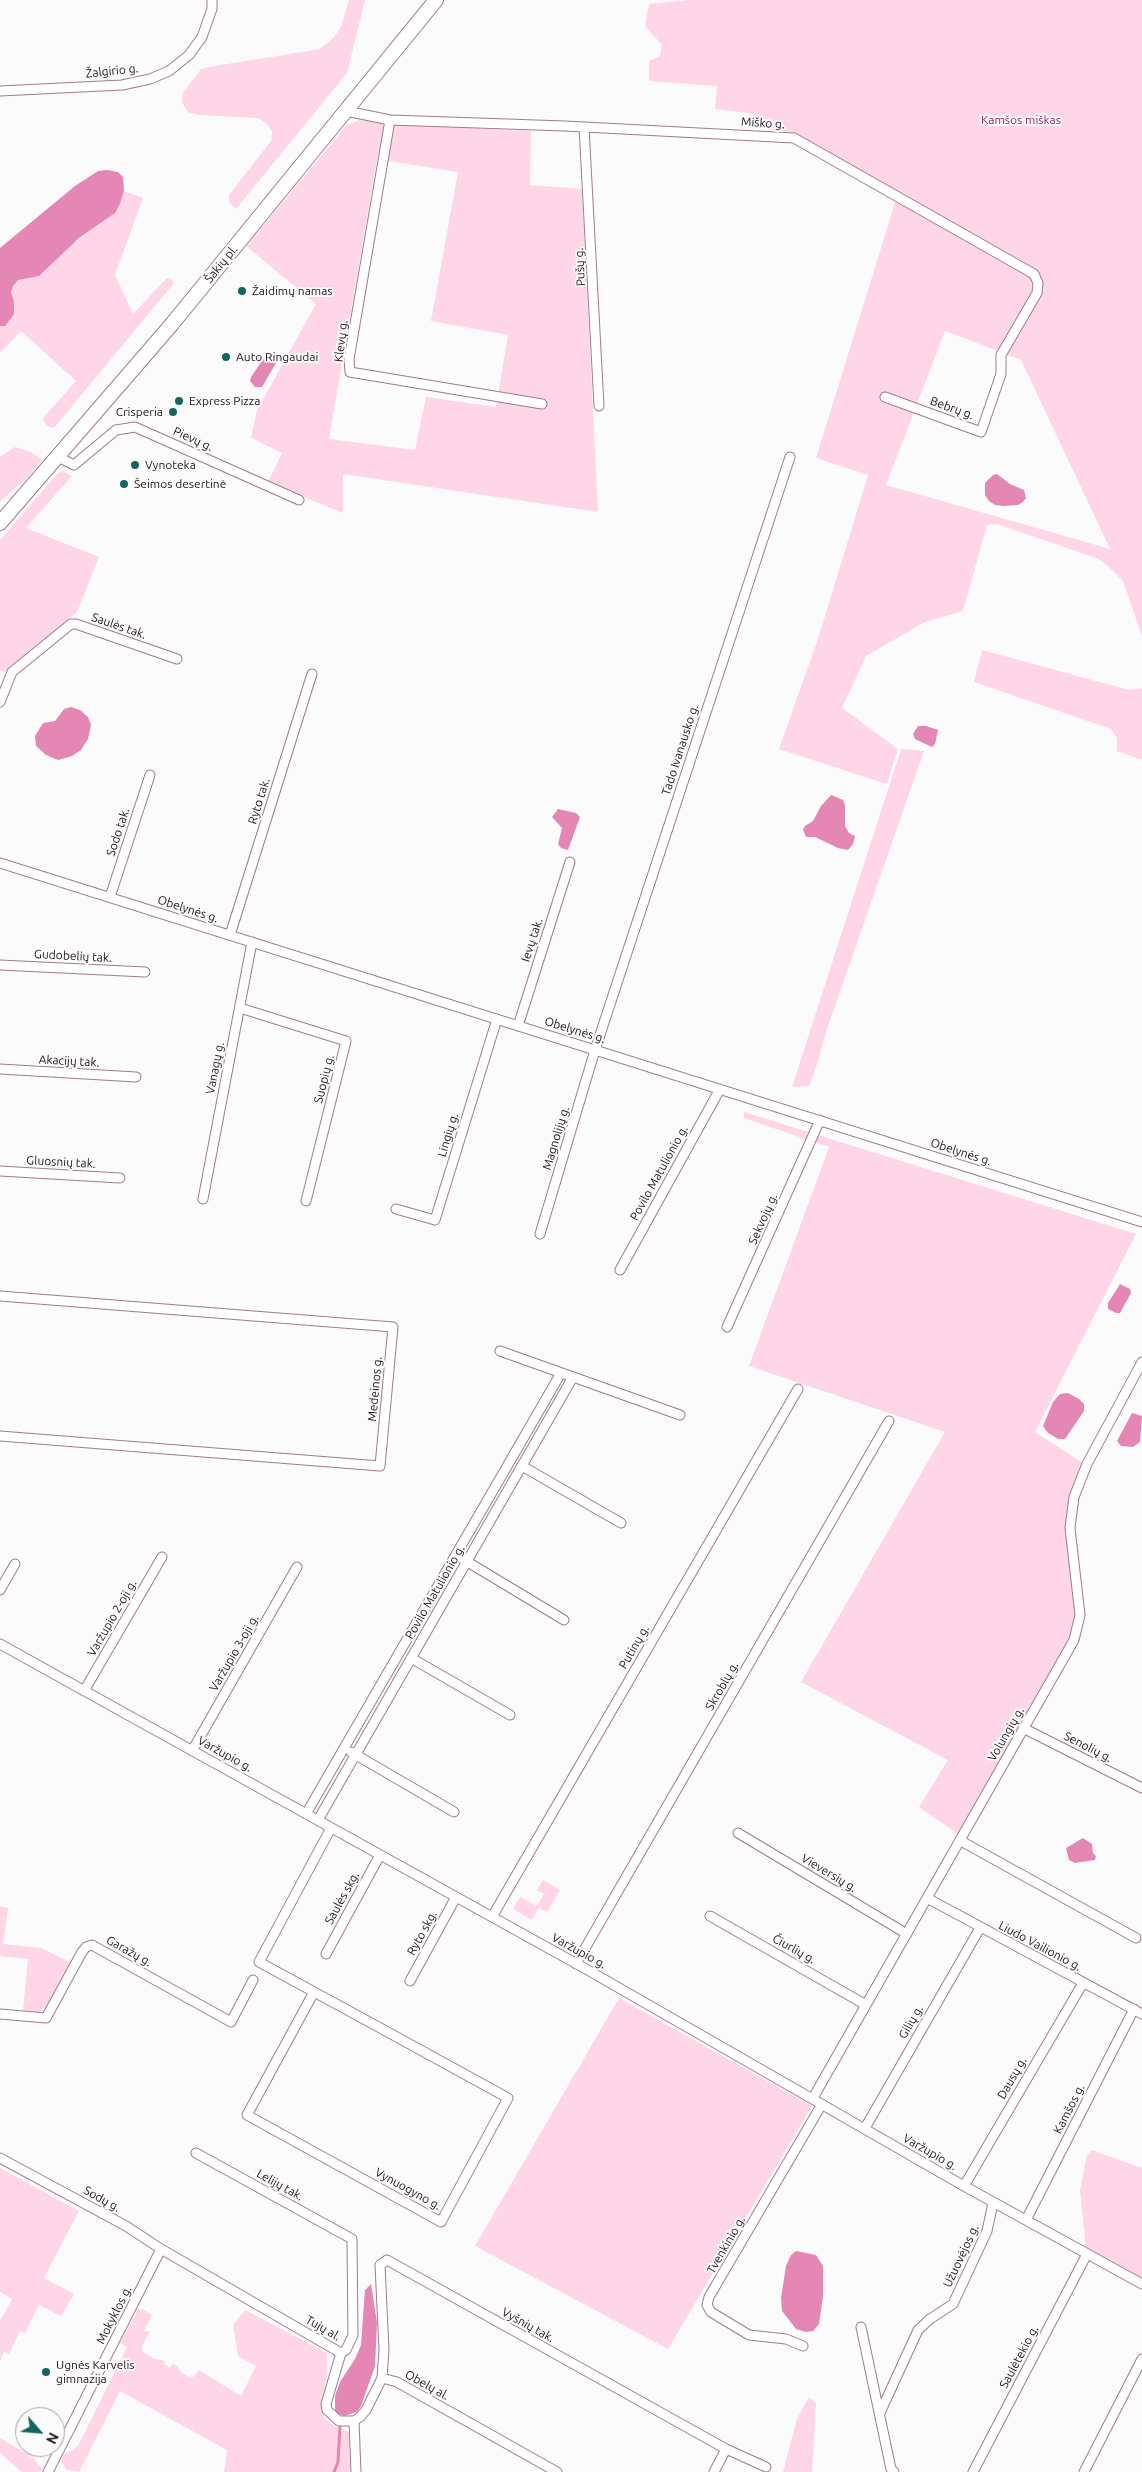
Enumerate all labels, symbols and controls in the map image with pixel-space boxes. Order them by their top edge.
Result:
street label: Žalgirio g. [85,61,139,81]
park label: Kamšos miškas [981,113,1061,127]
street label: Miško g. [741,114,785,132]
street label: Šakių pl. [201,242,241,286]
street label: Pušų g. [572,247,588,287]
place label: Žaidimų namas [252,284,333,298]
marker: Žaidimų namas [236,285,248,297]
street label: Klevų g. [331,319,351,363]
place label: Auto Ringaudai [236,350,318,364]
marker: Auto Ringaudai [220,351,232,363]
street label: Bebrų g. [928,393,976,423]
place label: Express Pizza [189,394,261,408]
marker: Express Pizza [173,395,185,407]
place label: Crisperia [116,405,163,419]
marker: Crisperia [167,406,179,418]
street label: Pievų g. [171,424,215,454]
place label: Vynoteka [145,458,196,472]
marker: Vynoteka [129,459,141,471]
place label: Šeimos desertinė [134,477,226,491]
marker: Šeimos desertinė [118,478,130,490]
street label: Saulės tak. [90,610,148,642]
street label: Tado Ivanausko g. [659,703,701,797]
street label: Ryto tak. [245,776,273,826]
street label: Sodo tak. [103,806,133,858]
street label: Obelynės g. [156,892,220,926]
street label: Ievų tak. [518,916,546,964]
street label: Gudobelių tak. [34,947,112,965]
street label: Obelynės g. [543,1014,607,1046]
street label: Vanagų g. [203,1041,227,1095]
street label: Akacijų tak. [38,1052,100,1070]
street label: Suopių g. [311,1053,337,1105]
street label: Magnolijų g. [539,1104,573,1172]
street label: Lingių g. [435,1111,461,1159]
street label: Povilo Matulionio g. [627,1123,691,1223]
street label: Obelynės g. [929,1135,993,1169]
street label: Gluosnių tak. [26,1153,96,1171]
street label: Sekvojų g. [745,1191,781,1247]
street label: Medeinos g. [365,1356,385,1422]
street label: Povilo Matulionio g. [402,1542,468,1642]
street label: Varžupio 2-oji g. [84,1577,140,1659]
street label: Varžupio 3-oji g. [206,1612,262,1694]
street label: Putinų g. [616,1623,652,1671]
street label: Skroblų g. [702,1659,742,1713]
street label: Volungių g. [985,1704,1027,1764]
street label: Senolių g. [1061,1729,1115,1765]
street label: Varžupio g. [195,1733,255,1775]
street label: Vieversių g. [799,1851,859,1895]
street label: Saulės skg. [322,1869,362,1927]
street label: Ryto skg. [404,1908,440,1958]
street label: Liudo Vailionio g. [996,1918,1084,1974]
street label: Varžupio g. [549,1930,609,1972]
street label: Čiurlių g. [770,1931,818,1967]
street label: Garažų g. [104,1933,154,1969]
street label: Gilių g. [896,2003,926,2041]
street label: Dausų g. [994,2054,1030,2102]
street label: Kamšos g. [1050,2082,1088,2136]
street label: Varžupio g. [900,2131,960,2173]
street label: Vynuogyno g. [372,2165,444,2213]
street label: Lelijų tak. [254,2166,306,2204]
street label: Sodų g. [81,2183,123,2215]
street label: Tvenkinio g. [704,2214,748,2276]
street label: Užuovėjos g. [940,2222,982,2290]
street label: Mokyklos g. [93,2284,135,2346]
street label: Vyšnių tak. [499,2305,557,2345]
street label: Tujų al. [303,2312,343,2344]
street label: Saulėtekio g. [996,2323,1042,2391]
place label: Ugnės Karvelis gimnazija [56,2358,135,2386]
marker: Ugnės Karvelis gimnazija [40,2366,52,2378]
street label: Obelų al. [403,2367,451,2403]
north arrow [15,2407,65,2457]
text: N [43,2430,62,2447]

